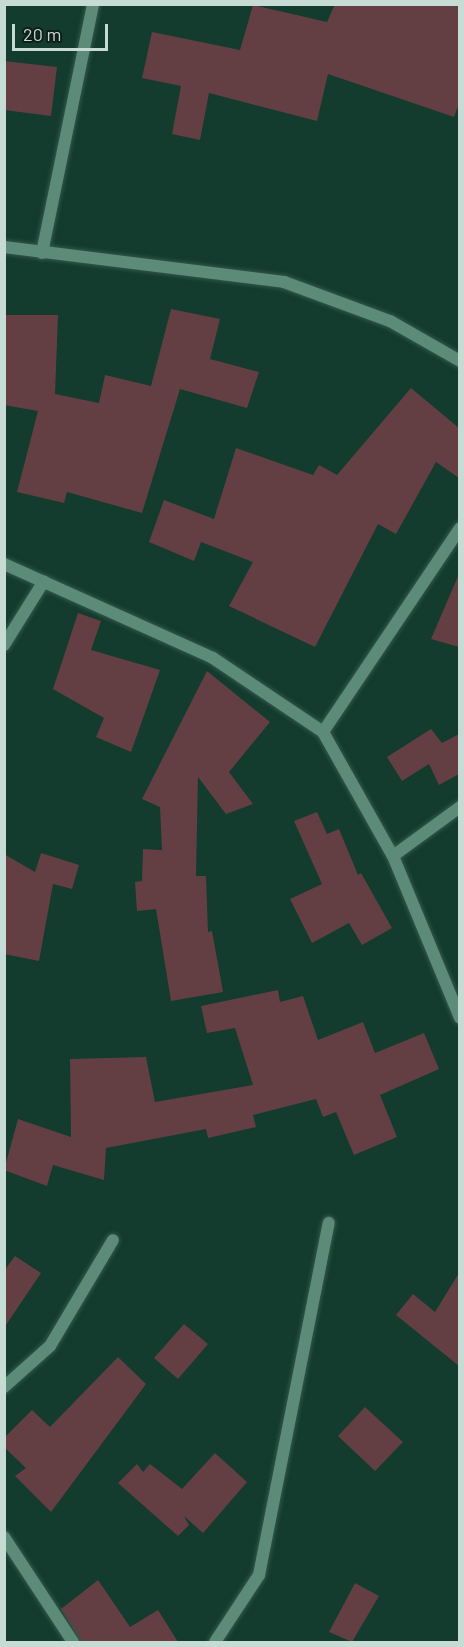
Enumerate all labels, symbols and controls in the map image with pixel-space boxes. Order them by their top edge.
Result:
scale bar [15,12,111,50]
text: 20 m [23,23,61,45]

